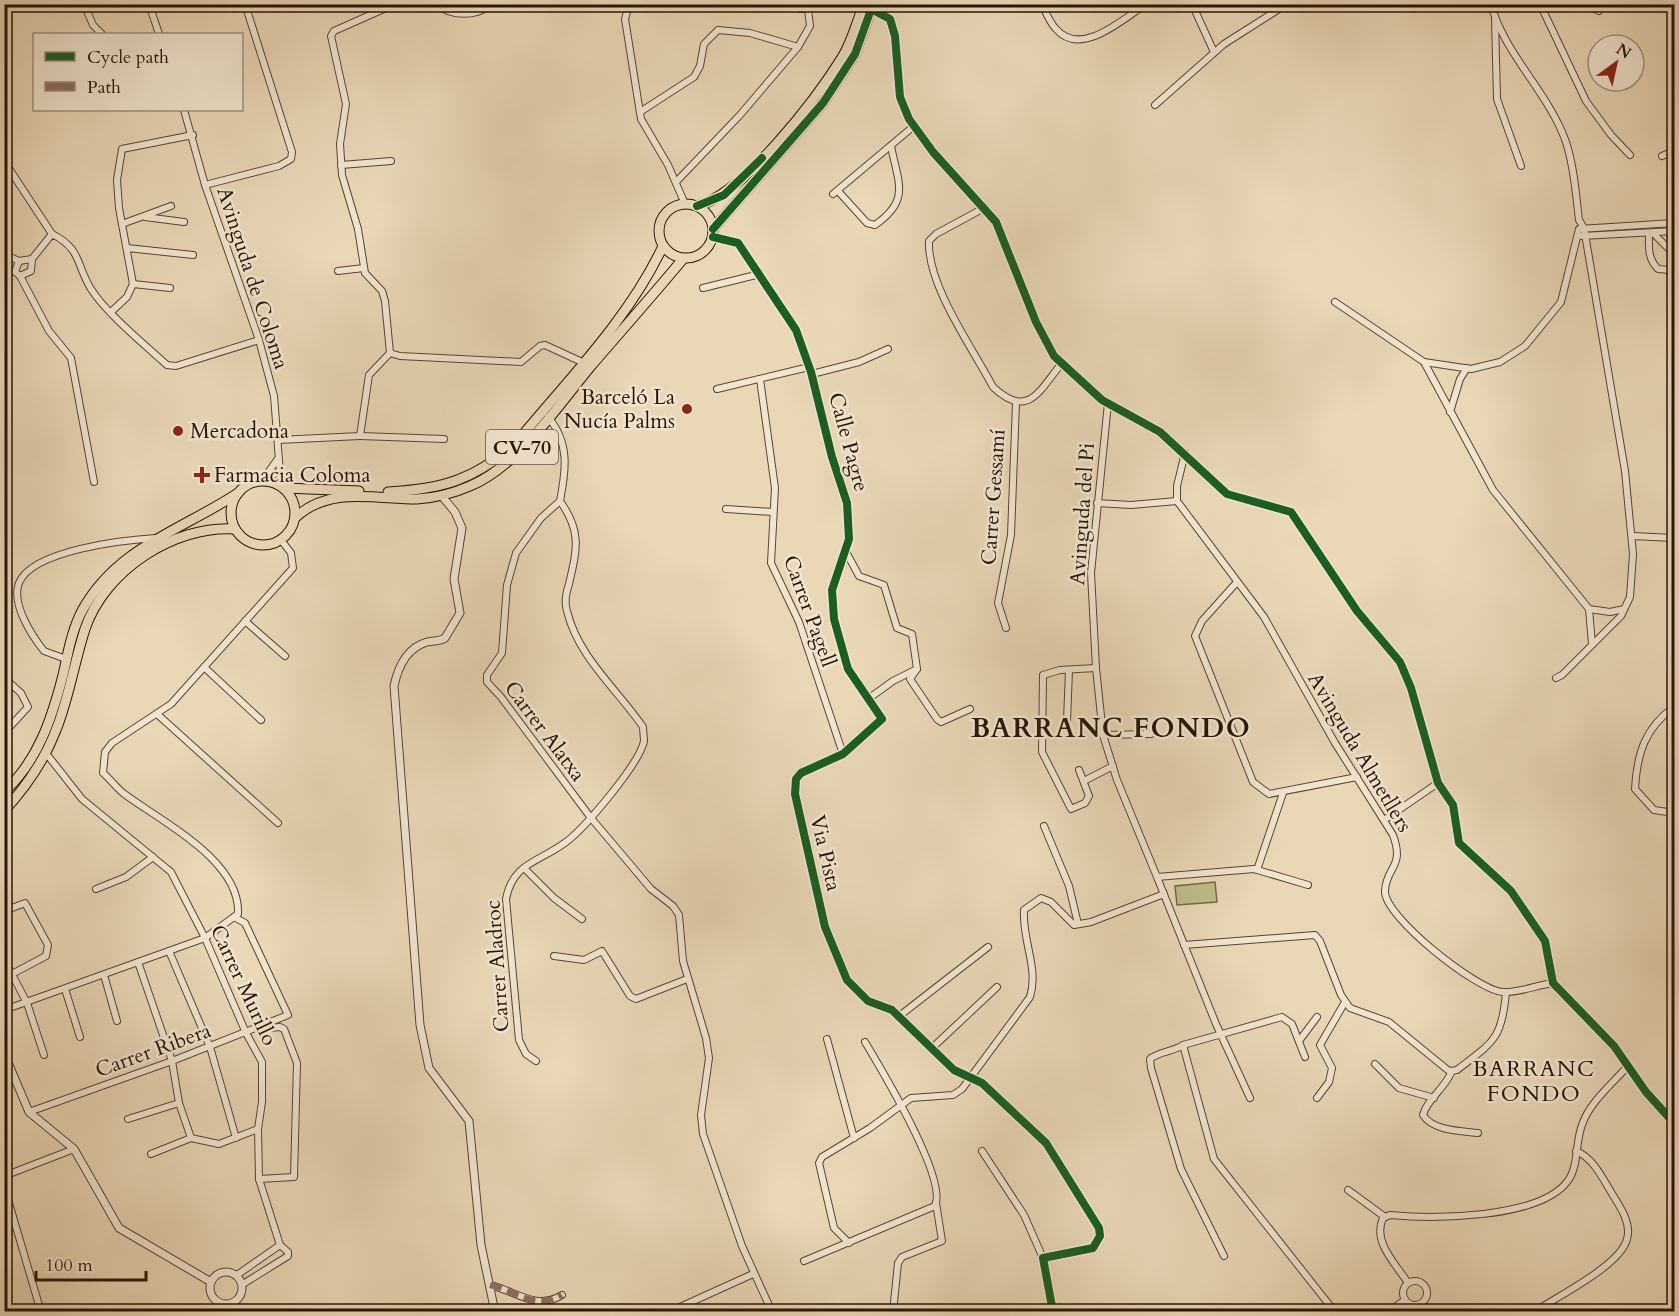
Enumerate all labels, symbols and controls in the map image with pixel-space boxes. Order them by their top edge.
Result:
legend [33,33,243,111]
north arrow [1586,33,1646,93]
text: N [1612,38,1636,64]
text: Cycle path [87,45,169,70]
text: Path [87,75,121,100]
street label: Avinguda de Coloma [209,183,296,373]
place label: Barceló La Nucía Palms [564,383,675,436]
street label: Calle Pagre [821,389,876,495]
marker: Barceló La Nucía Palms [680,402,694,416]
place label: Mercadona [190,417,289,446]
marker: Mercadona [171,424,185,438]
street label: Carrer Gessamí [974,428,1013,566]
road number: CV-70 [486,430,558,464]
street label: Avinguda del Pi [1063,442,1102,586]
place label: Farmacia Coloma [214,461,371,490]
marker: Farmacia Coloma [195,468,209,482]
street label: Carrer Pagell [776,551,843,671]
street label: Avinguda Almetllers [1300,667,1419,838]
street label: Carrer Alatxa [497,675,592,787]
district label: BARRANC FONDO [971,710,1251,747]
street label: Via Pista [803,812,848,894]
street label: Carrer Aladroc [478,899,517,1033]
street label: Carrer Murillo [203,920,284,1050]
street label: Carrer Ribera [91,1016,215,1085]
district label: BARRANC FONDO [1473,1054,1595,1109]
scale bar [36,1244,146,1282]
text: 100 m [45,1253,93,1278]

